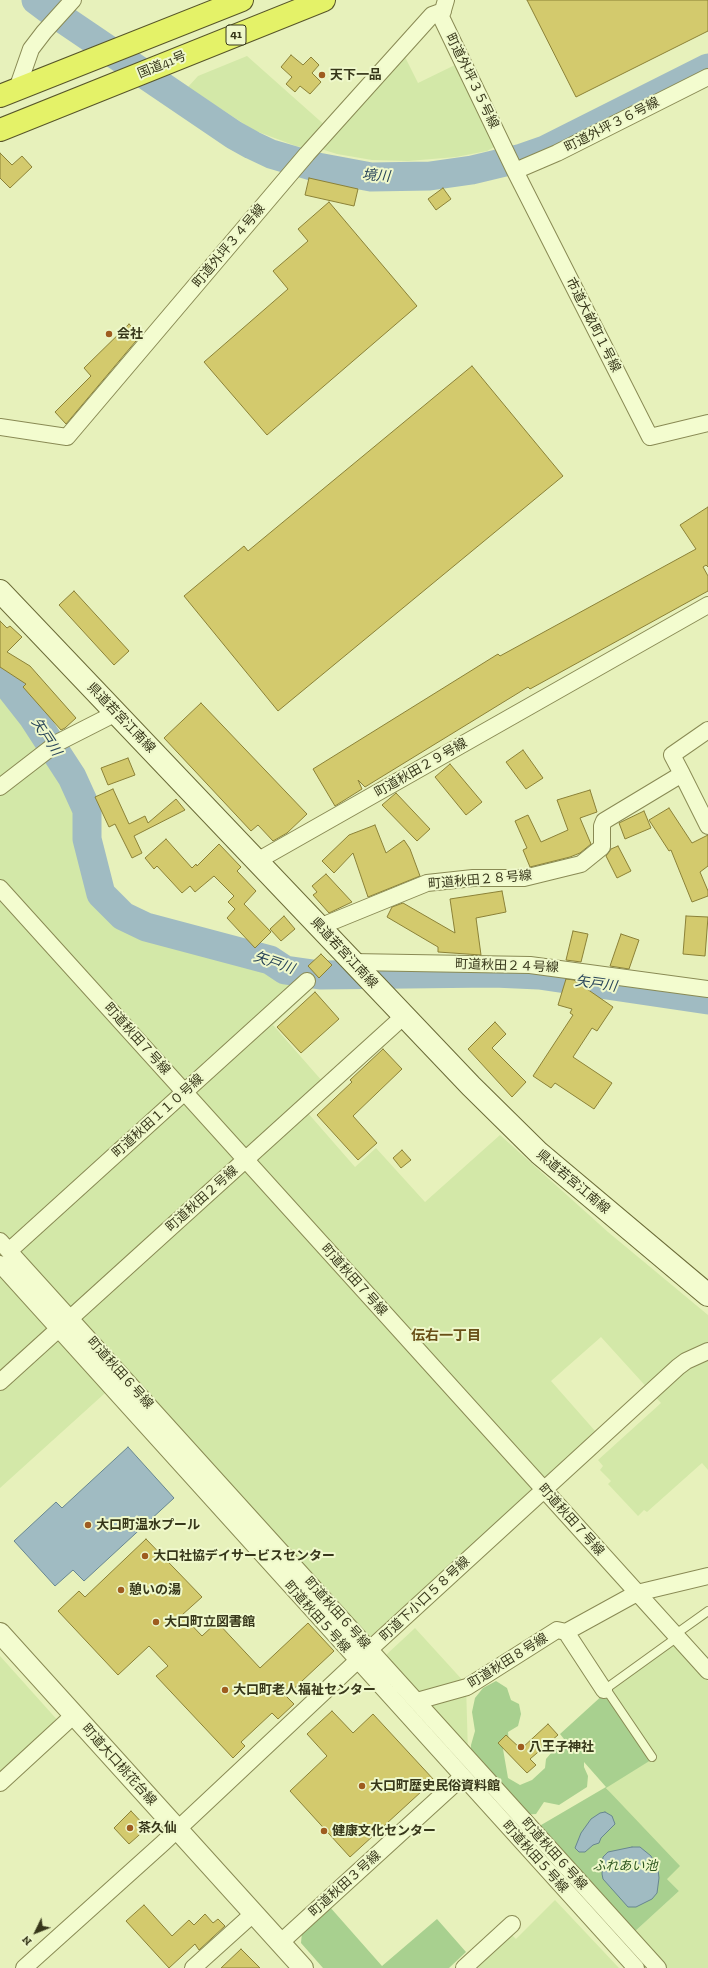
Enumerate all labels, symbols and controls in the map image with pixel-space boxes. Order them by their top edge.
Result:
road number: 41 [226,25,246,45]
street label: 町道外坪３５号線 [442,31,502,131]
street label: 国道41号 [135,48,189,82]
place label: 天下一品 [330,67,382,83]
marker: 天下一品 [317,70,327,80]
street label: 町道外坪３６号線 [562,94,662,156]
water label: 境川 [361,167,391,185]
street label: 町道外坪３４号線 [190,201,268,291]
street label: 市道大畝町１号線 [562,275,624,375]
place label: 会社 [117,326,143,342]
marker: 会社 [104,329,114,339]
street label: 県道若宮江南線 [84,680,158,756]
water label: 矢戸川 [28,715,64,759]
street label: 町道秋田２９号線 [372,735,470,801]
street label: 町道秋田２８号線 [428,868,532,892]
street label: 県道若宮江南線 [307,914,381,992]
water label: 矢戸川 [251,948,297,978]
street label: 町道秋田２４号線 [455,956,559,976]
water label: 矢戸川 [574,973,618,995]
street label: 町道秋田７号線 [101,1000,173,1078]
street label: 町道秋田１１０号線 [109,1071,207,1161]
street label: 県道若宮江南線 [533,1147,613,1217]
street label: 町道秋田２号線 [163,1163,241,1235]
street label: 町道秋田７号線 [318,1241,390,1319]
district label: 伝右一丁目 [411,1328,481,1344]
street label: 町道秋田６号線 [84,1334,156,1412]
street label: 町道秋田７号線 [535,1481,607,1559]
place label: 大口町温水プール [96,1517,200,1533]
marker: 大口町温水プール [83,1520,93,1530]
place label: 大口社協デイサービスセンター [153,1548,335,1564]
marker: 大口社協デイサービスセンター [140,1551,150,1561]
street label: 町道下小口５８号線 [377,1553,473,1645]
street label: 町道秋田６号線 [301,1574,373,1652]
street label: 町道秋田５号線 [281,1578,353,1656]
place label: 憩いの湯 [129,1582,181,1598]
marker: 憩いの湯 [116,1585,126,1595]
place label: 大口町立図書館 [164,1614,255,1630]
marker: 大口町立図書館 [151,1617,161,1627]
street label: 町道秋田８号線 [465,1630,551,1692]
place label: 大口町老人福祉センター [233,1682,376,1698]
marker: 大口町老人福祉センター [220,1685,230,1695]
street label: 町道大口桃花台線 [78,1721,160,1809]
place label: 八王子神社 [529,1739,594,1755]
marker: 八王子神社 [516,1742,526,1752]
place label: 大口町歴史民俗資料館 [370,1778,500,1794]
marker: 大口町歴史民俗資料館 [357,1781,367,1791]
street label: 町道秋田６号線 [518,1815,590,1893]
street label: 町道秋田５号線 [499,1818,571,1896]
place label: 茶久仙 [138,1820,177,1836]
marker: 茶久仙 [125,1823,135,1833]
place label: 健康文化センター [332,1823,436,1839]
marker: 健康文化センター [319,1826,329,1836]
street label: 町道秋田３号線 [306,1848,384,1920]
park label: ふれあい池 [593,1858,657,1874]
north arrow [16,1912,56,1952]
text: N [19,1933,34,1948]

